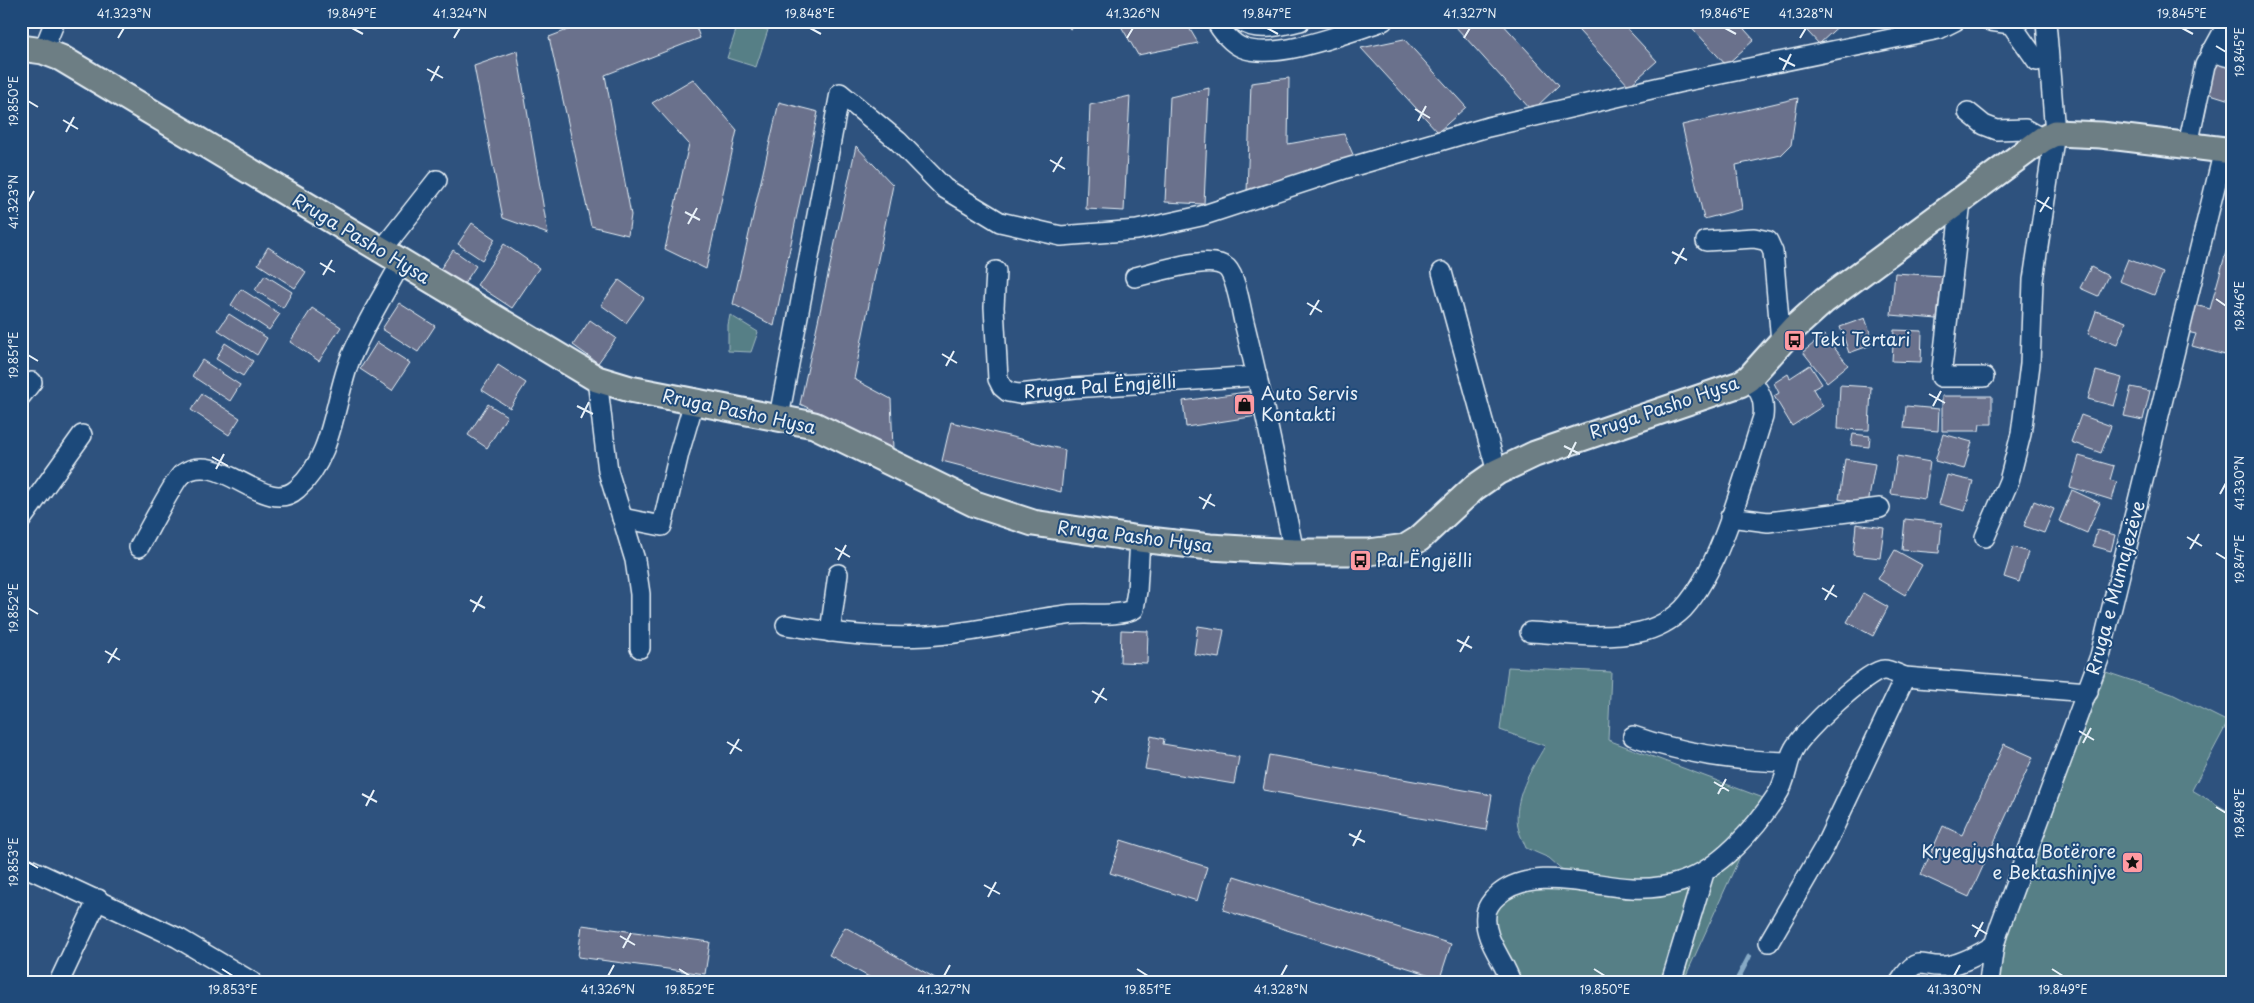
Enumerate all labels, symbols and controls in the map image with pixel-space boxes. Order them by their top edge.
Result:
text: 41.323°N [97,4,151,22]
text: 19.849°E [327,4,377,22]
text: 41.324°N [433,4,487,22]
text: 19.848°E [785,4,835,22]
text: 41.326°N [1106,4,1160,22]
text: 19.847°E [1243,4,1291,22]
text: 41.327°N [1443,4,1497,22]
text: 19.846°E [1700,4,1750,22]
text: 41.328°N [1779,4,1833,22]
text: 19.845°E [2157,4,2207,22]
text: 19.845°E [2230,27,2248,77]
text: 19.850°E [4,76,22,126]
text: 41.323°N [4,175,22,229]
street label: Rruga Pasho Hysa [288,186,437,290]
text: 19.846°E [2230,281,2248,331]
place label: Teki Tertari [1811,325,1910,352]
bus stop icon: Teki Tertari [1783,328,1807,352]
text: 19.851°E [4,331,22,379]
street label: Rruga Pal Ëngjëlli [1023,367,1177,404]
street label: Rruga Pasho Hysa [1585,368,1743,445]
place label: Auto Servis Kontakti [1261,379,1358,427]
street label: Rruga Pasho Hysa [660,381,819,440]
shop icon: Auto Servis Kontakti [1233,392,1257,416]
text: 41.330°N [2230,456,2248,510]
street label: Rruga e Mumajezëve [2078,497,2151,678]
street label: Rruga Pasho Hysa [1056,513,1215,559]
text: 19.847°E [2230,535,2248,583]
place label: Pal Ëngjëlli [1376,546,1472,573]
bus stop icon: Pal Ëngjëlli [1348,549,1372,573]
text: 19.852°E [4,583,22,633]
text: 19.848°E [2230,788,2248,838]
text: 19.853°E [4,837,22,887]
place label: Kryegjyshata Botërore e Bektashinjve [1921,837,2116,885]
place icon: Kryegjyshata Botërore e Bektashinjve [2120,850,2144,874]
text: 19.853°E [208,980,258,998]
text: 41.326°N [581,980,635,998]
text: 19.852°E [665,980,715,998]
text: 41.327°N [917,980,971,998]
text: 19.851°E [1124,980,1172,998]
text: 41.328°N [1254,980,1308,998]
text: 19.850°E [1580,980,1630,998]
text: 41.330°N [1927,980,1981,998]
text: 19.849°E [2038,980,2088,998]

